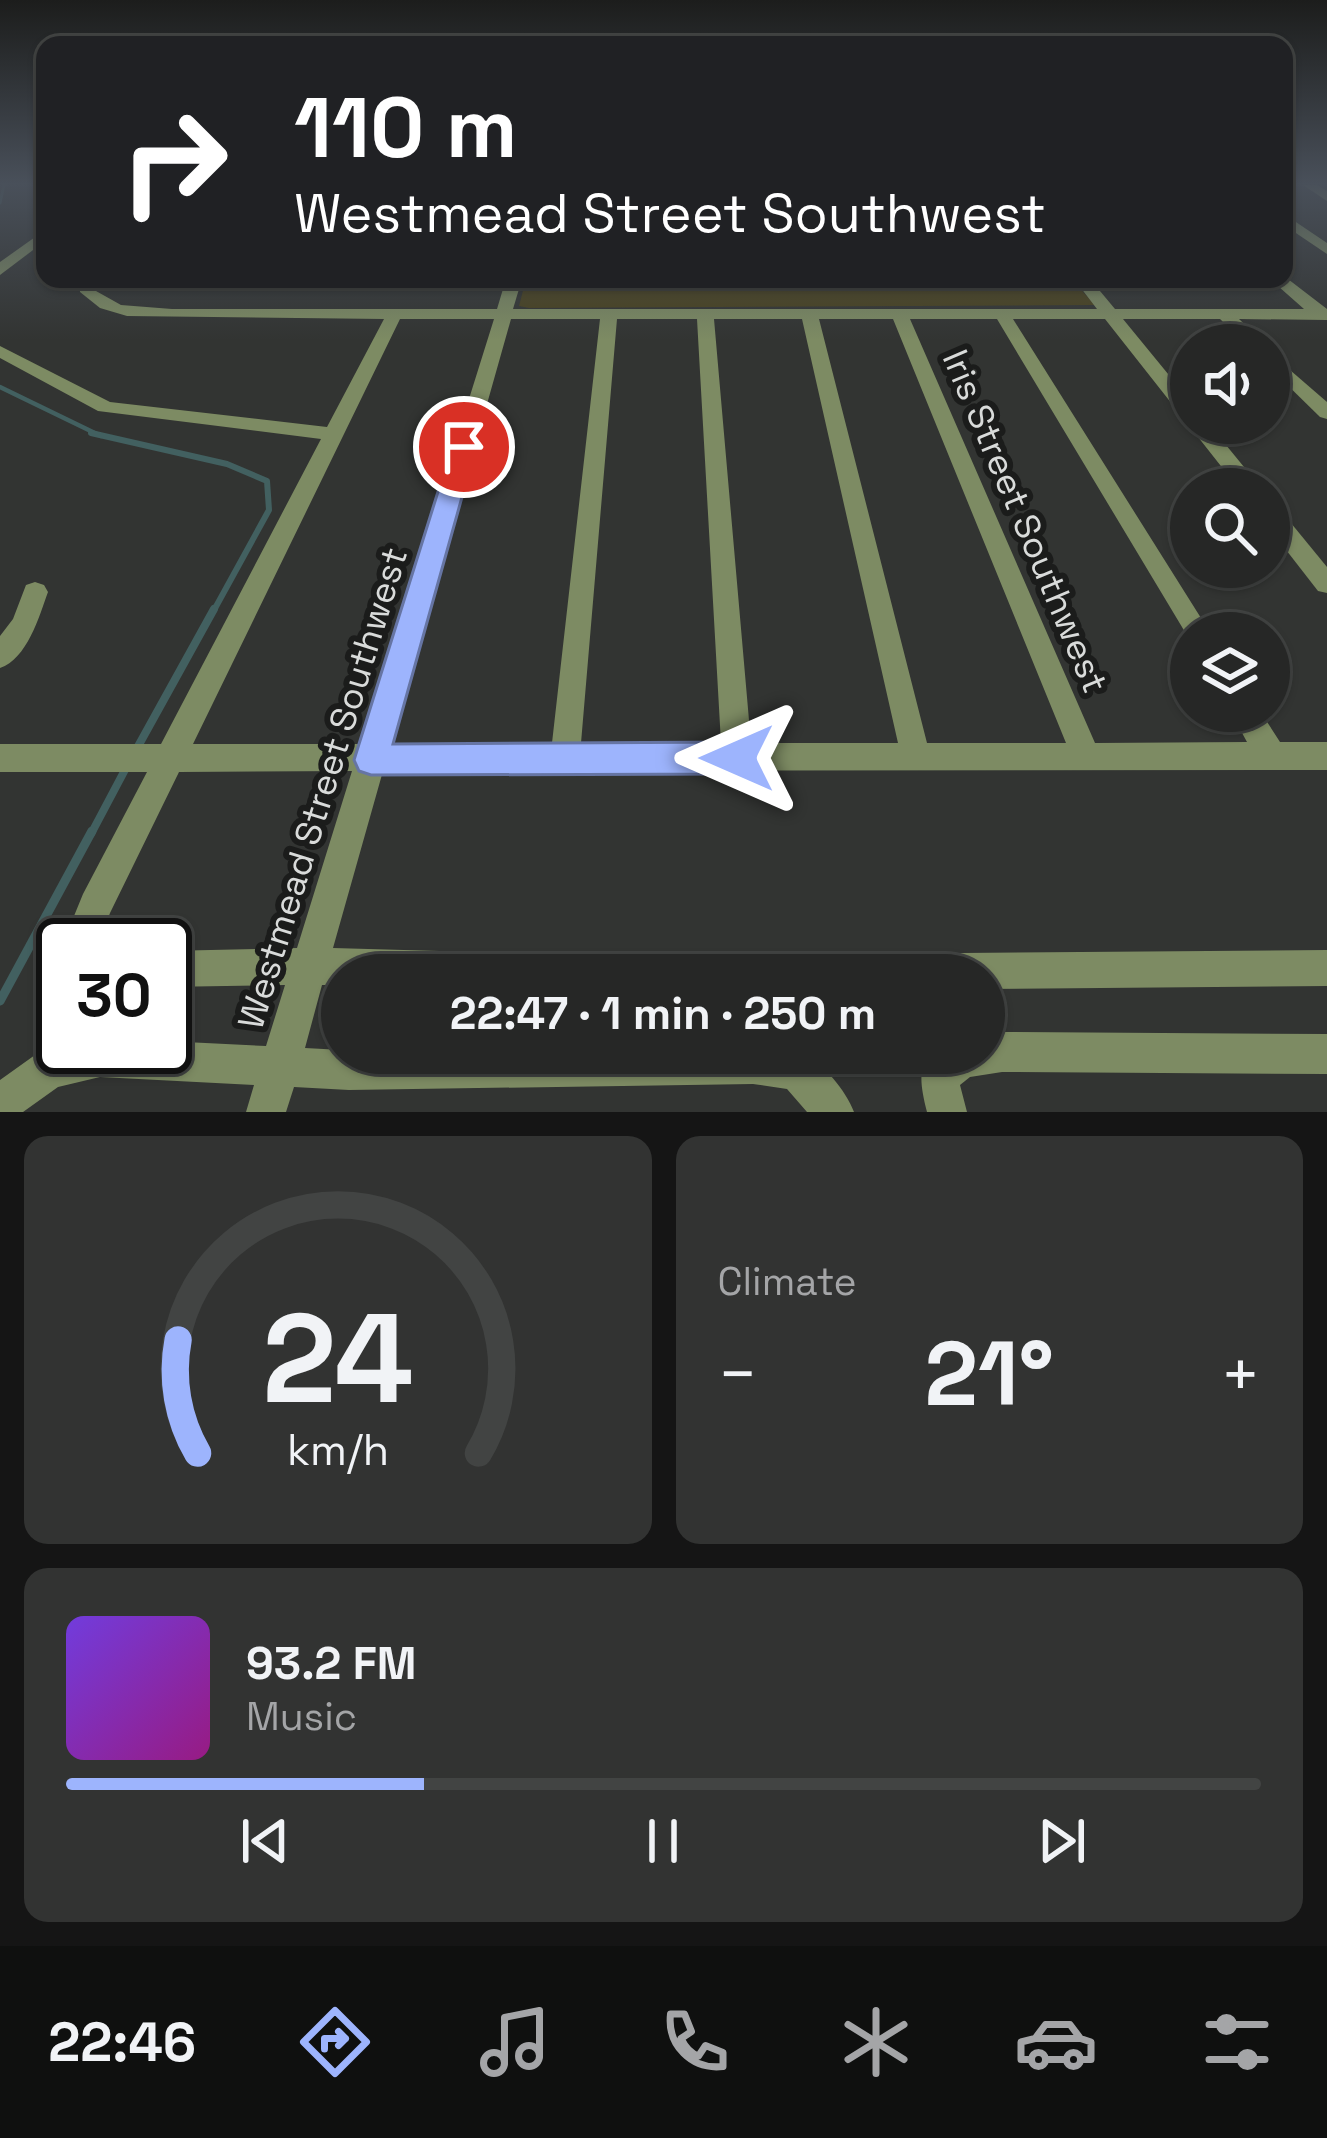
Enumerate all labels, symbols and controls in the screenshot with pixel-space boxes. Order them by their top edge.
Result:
text: 110 m [294,74,517,182]
icon: right [96,84,252,240]
text: Westmead Street Southwest [294,179,1046,248]
map controls [1170,324,1290,732]
button: sound [1170,324,1290,444]
street label: Iris Street Southwest [932,343,1118,700]
pin [413,396,515,498]
icon: arrive [431,414,497,480]
button: search [1170,468,1290,588]
street label: Westmead Street Southwest [228,542,418,1035]
button: layers [1170,612,1290,732]
position arrow [674,695,800,821]
speed limit sign: 30 [36,918,192,1074]
text: 22:47 · 1 min · 250 m [450,985,876,1042]
text: Climate [718,1257,857,1306]
text: 24 [262,1279,414,1438]
text: 21° [924,1316,1054,1431]
text: − [718,1332,758,1416]
text: + [1220,1332,1261,1416]
text: km/h [287,1423,389,1478]
text: 93.2 FM [246,1635,416,1692]
text: Music [246,1692,357,1741]
icon: previous [232,1808,298,1874]
icon: pause [630,1808,696,1874]
icon: next [1029,1808,1095,1874]
icon: directions [293,2000,377,2084]
icon: music [473,2000,557,2084]
icon: phone [653,2000,737,2084]
icon: climate [834,2000,918,2084]
icon: car [1014,2000,1098,2084]
icon: filters [1195,2000,1279,2084]
text: 22:46 [48,2008,196,2077]

